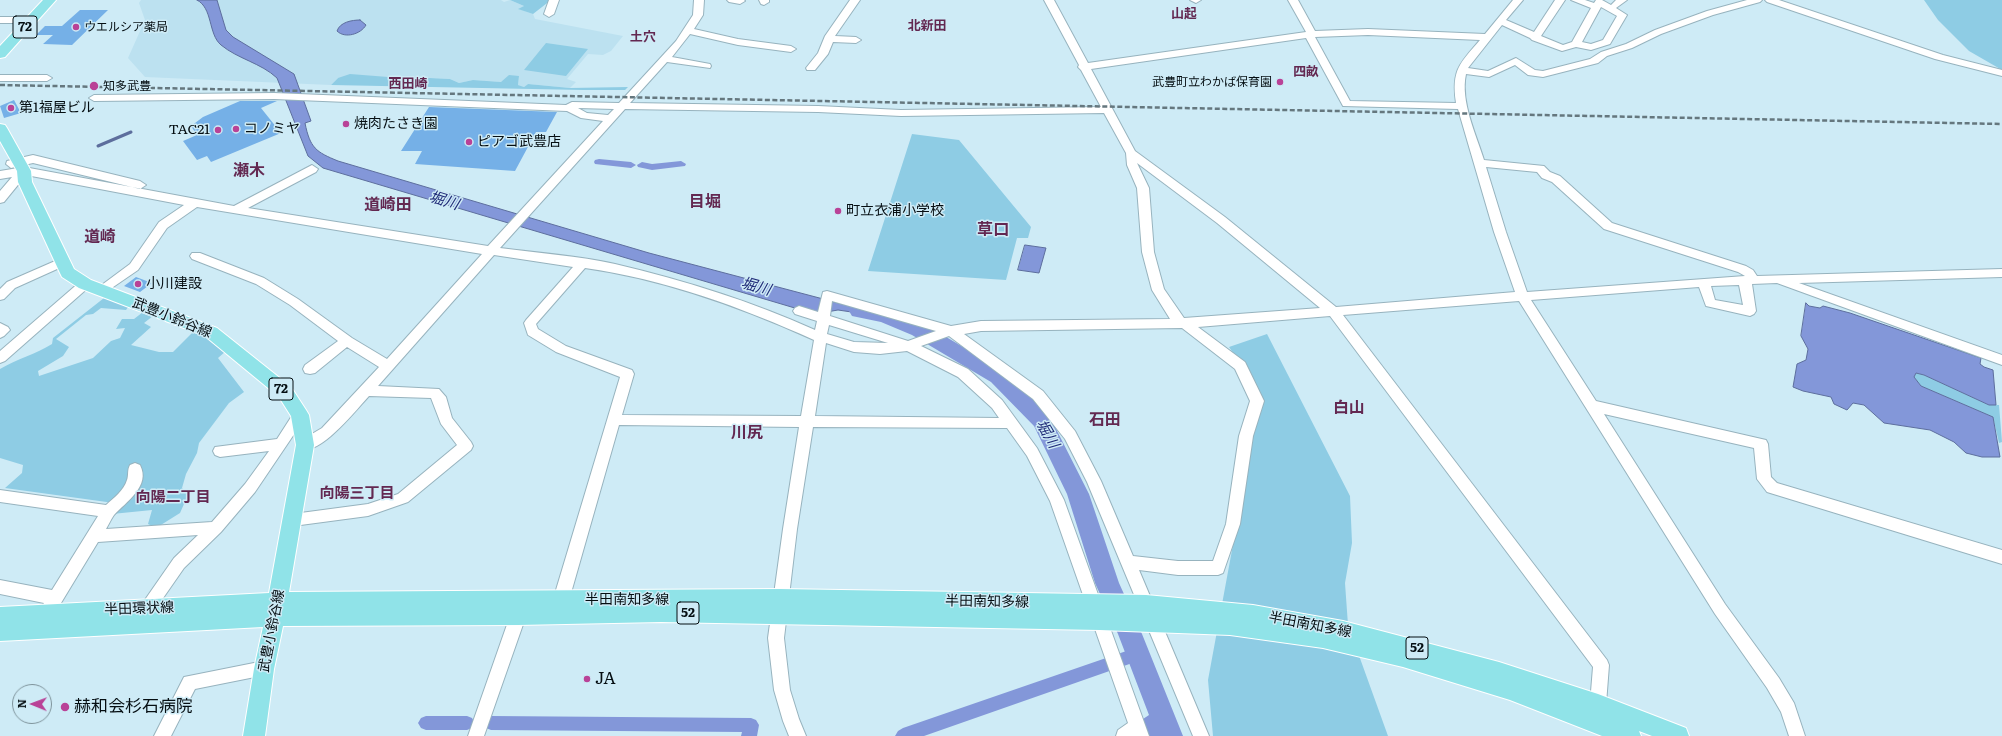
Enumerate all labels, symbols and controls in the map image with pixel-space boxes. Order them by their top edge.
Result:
district label: 山起 [1171,6,1197,22]
road number: 72 [13,16,37,38]
district label: 北新田 [908,18,946,34]
place label: ウエルシア薬局 [84,20,168,34]
marker: ウエルシア薬局 [71,22,81,32]
district label: 土穴 [630,29,656,45]
district label: 四畝 [1293,64,1319,80]
place label: 武豊町立わかば保育園 [1152,75,1272,89]
district label: 西田崎 [389,76,427,92]
marker: 武豊町立わかば保育園 [1275,77,1285,87]
place label: 知多武豊 [103,79,151,93]
marker: 知多武豊 [88,80,100,92]
place label: 第1福屋ビル [19,100,95,116]
marker: 第1福屋ビル [6,103,16,113]
place label: 焼肉たさき園 [354,116,438,132]
marker: 焼肉たさき園 [341,119,351,129]
place label: コノミヤ [244,121,300,137]
place label: TAC21 [168,122,210,138]
marker: コノミヤ [231,124,241,134]
marker: TAC21 [213,125,223,135]
place label: ピアゴ武豊店 [477,134,561,150]
marker: ピアゴ武豊店 [464,137,474,147]
district label: 瀬木 [233,161,265,181]
water label: 堀川 [427,188,461,214]
district label: 目堀 [689,192,721,212]
district label: 道崎田 [364,195,412,215]
place label: 町立衣浦小学校 [846,203,944,219]
marker: 町立衣浦小学校 [833,206,843,216]
district label: 草口 [977,220,1009,240]
district label: 道崎 [84,227,116,247]
water label: 堀川 [739,274,773,300]
place label: 小川建設 [146,276,202,292]
marker: 小川建設 [133,279,143,289]
street label: 武豊小鈴谷線 [130,294,214,342]
road number: 72 [269,378,293,400]
district label: 白山 [1333,398,1365,418]
district label: 石田 [1089,410,1121,430]
water label: 堀川 [1032,417,1062,451]
district label: 川尻 [731,423,763,443]
district label: 向陽三丁目 [320,485,394,503]
district label: 向陽二丁目 [136,489,210,507]
street label: 武豊小鈴谷線 [256,588,288,674]
street label: 半田南知多線 [585,592,669,608]
street label: 半田南知多線 [945,593,1029,611]
street label: 半田環状線 [104,599,174,619]
road number: 52 [677,602,699,624]
street label: 半田南知多線 [1267,609,1353,641]
road number: 52 [1406,637,1428,659]
place label: JA [595,669,616,689]
marker: JA [582,674,592,684]
north arrow [12,684,52,724]
place label: 赫和会杉石病院 [74,697,193,717]
text: N [13,699,29,709]
marker: 赫和会杉石病院 [59,701,71,713]

